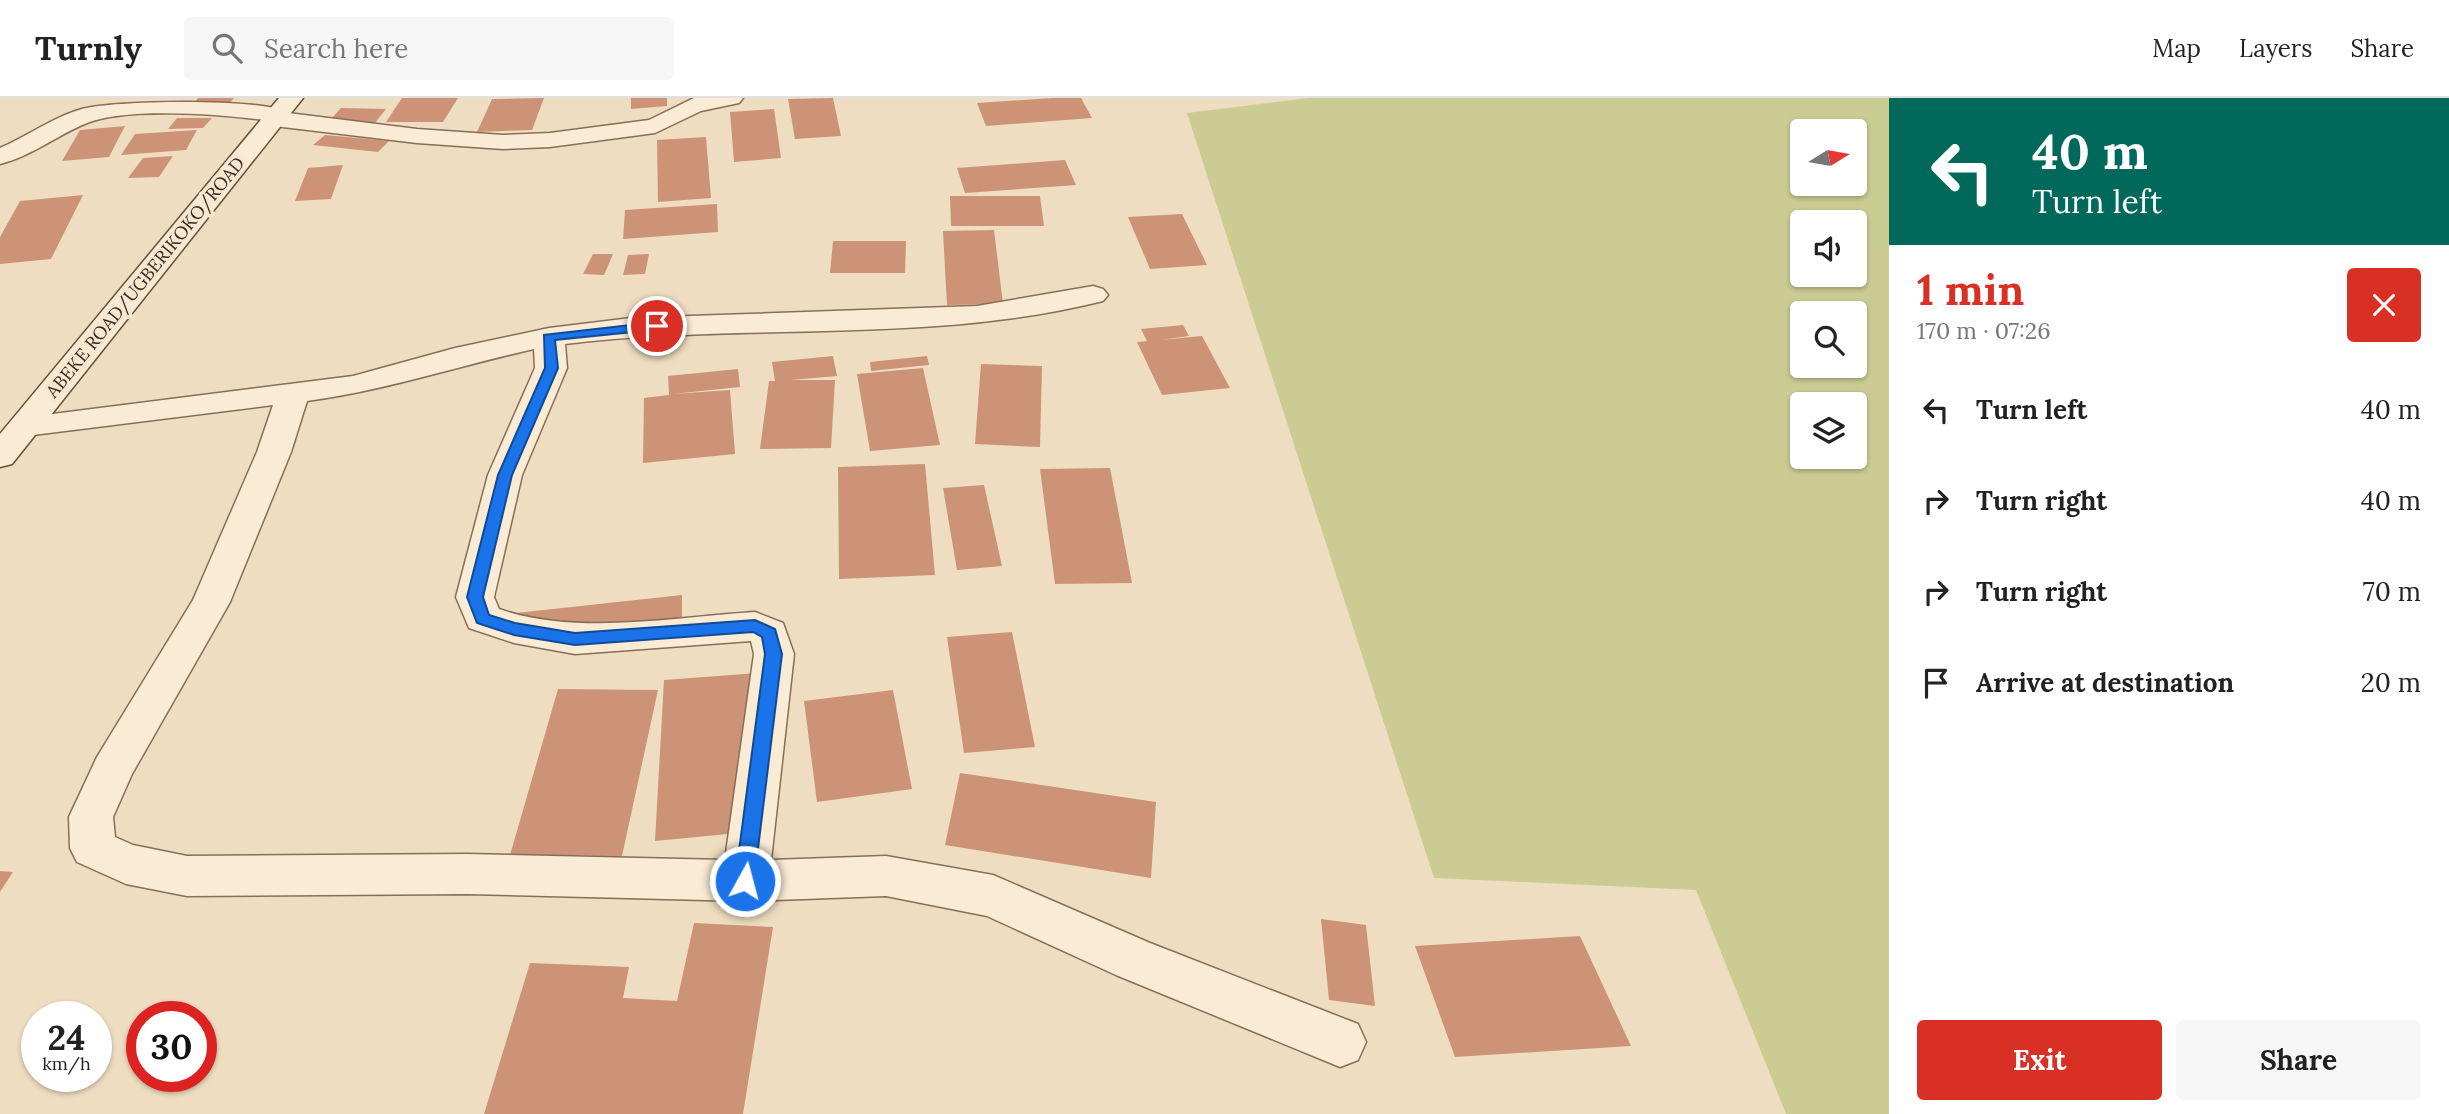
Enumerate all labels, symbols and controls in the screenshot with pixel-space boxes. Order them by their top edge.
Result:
search box [184,17,674,80]
text: Turnly [35,27,142,69]
icon: search [208,29,246,67]
text: Search here [264,32,408,65]
text: Map [2152,33,2201,64]
text: Layers [2239,33,2312,64]
text: Share [2350,33,2414,64]
north arrow [1790,119,1867,196]
map controls [1790,119,1867,469]
text: 40 m [2032,120,2148,182]
icon: left [1917,126,2008,217]
street label: ABEKE ROAD/UGBERIKOKO/ROAD [40,152,249,403]
text: Turn left [2032,181,2162,222]
button: sound [1790,210,1867,287]
text: 1 min [1917,263,2024,317]
button: close [2347,268,2421,342]
pin [627,296,687,356]
button: search [1790,301,1867,378]
icon: arrive [638,307,676,345]
text: 170 m · 07:26 [1917,316,2051,345]
icon: left [1917,391,1955,429]
button: layers [1790,392,1867,469]
text: Turn left [1976,393,2087,426]
text: 40 m [2361,393,2421,426]
icon: right [1917,482,1955,520]
text: Turn right [1976,484,2107,517]
text: 40 m [2361,484,2421,517]
icon: right [1917,573,1955,611]
text: Turn right [1976,575,2107,608]
text: 70 m [2363,575,2421,608]
icon: arrive [1917,664,1955,702]
text: Arrive at destination [1976,666,2234,699]
text: 20 m [2361,666,2421,699]
position arrow [708,844,782,918]
speed limit sign: 30 [126,1001,217,1092]
text: 24 [48,1015,85,1060]
button: Exit [1917,1020,2162,1100]
button: Share [2176,1020,2421,1100]
text: km/h [42,1052,91,1075]

